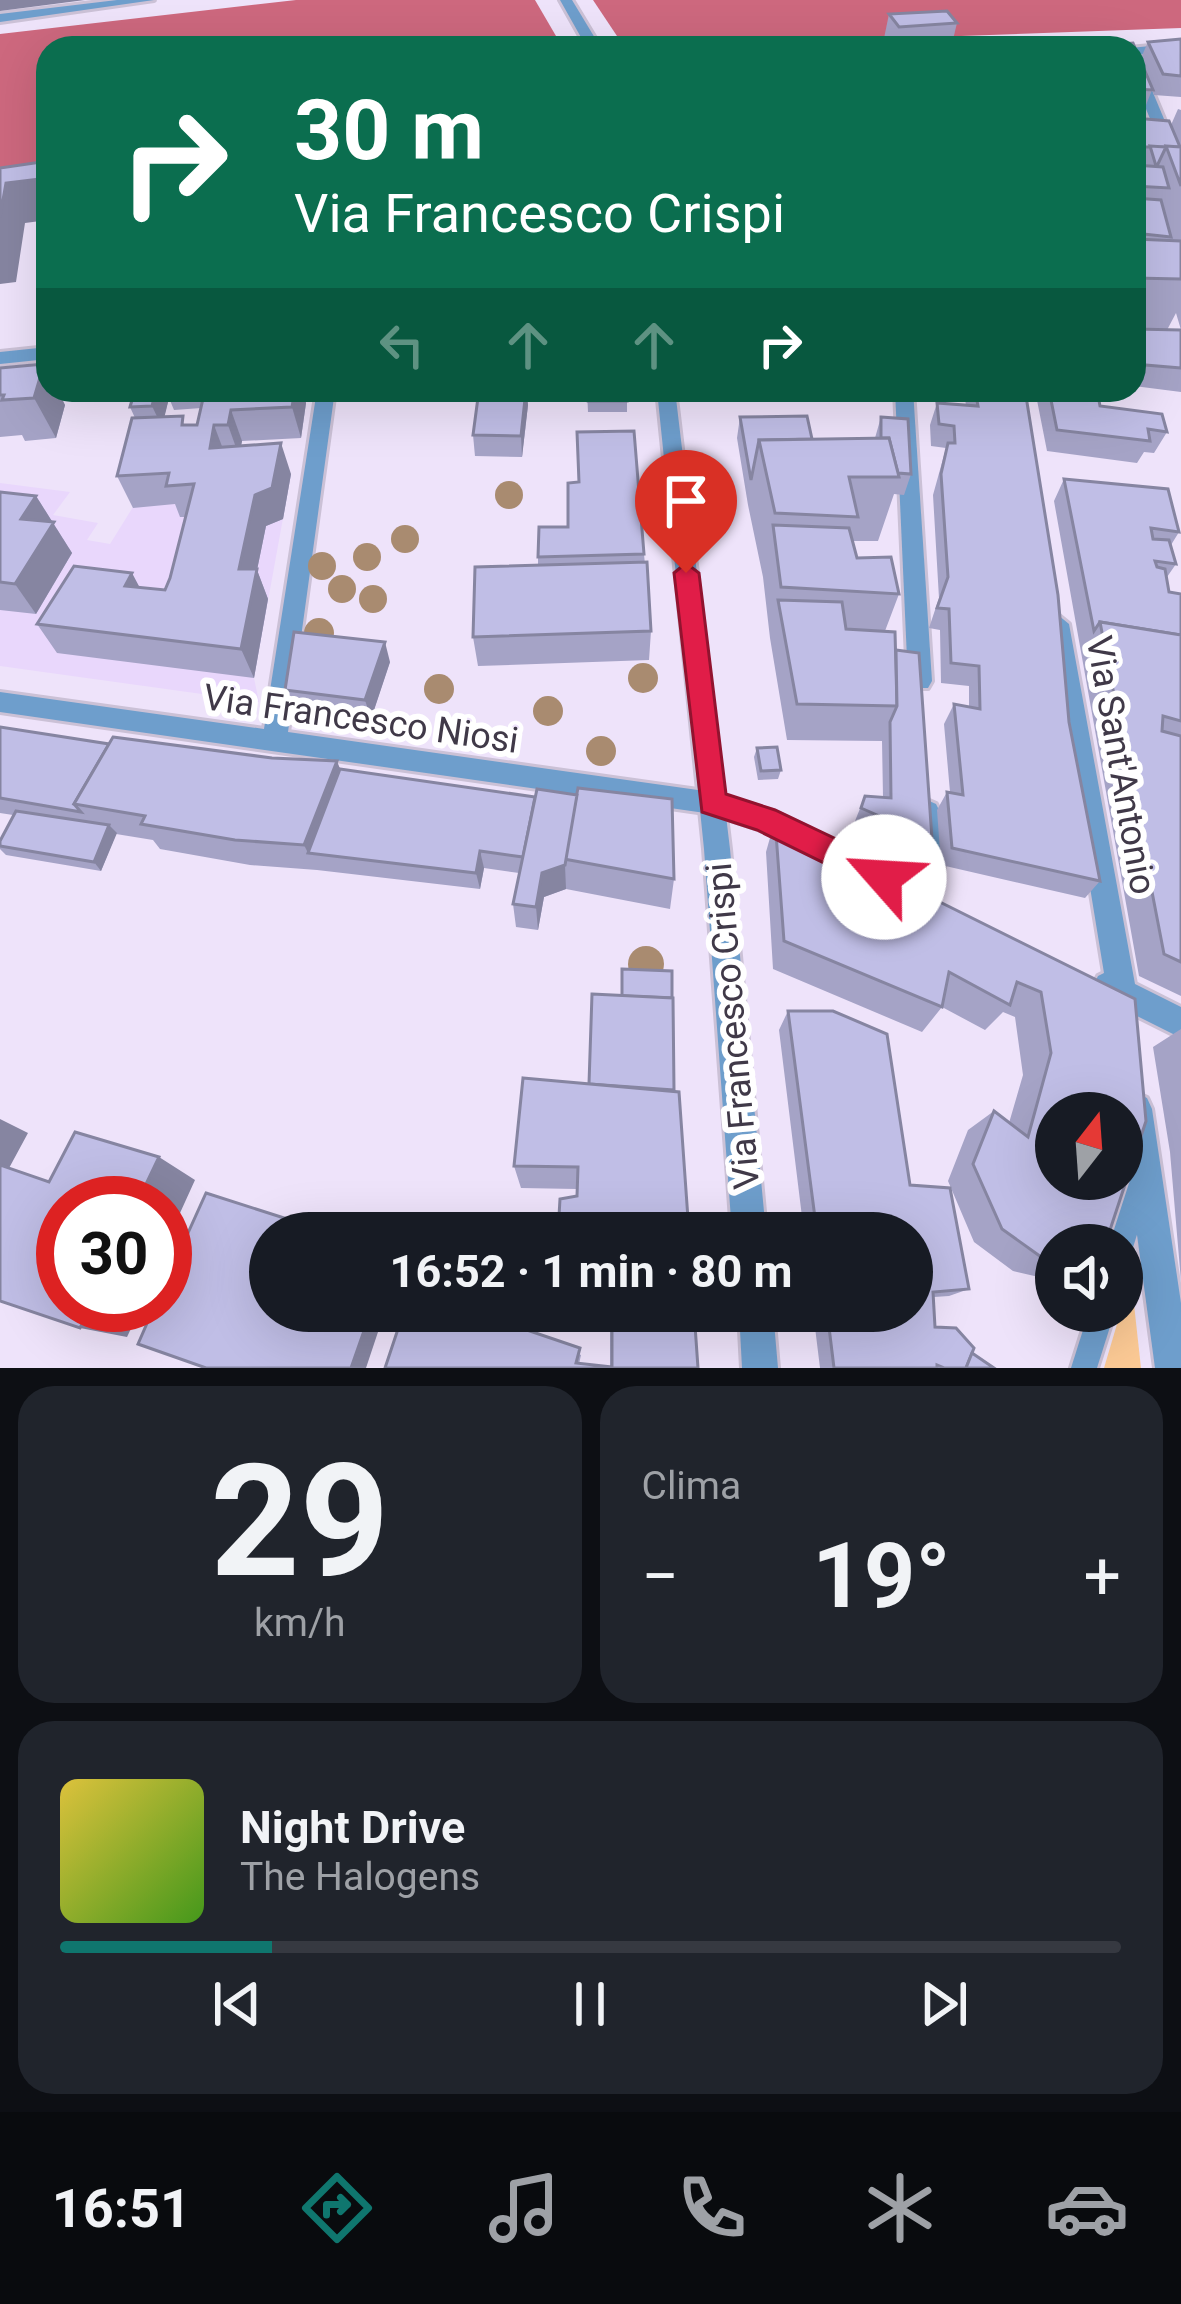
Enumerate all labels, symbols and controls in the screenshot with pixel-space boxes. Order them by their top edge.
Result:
text: 30 m [294,81,484,180]
icon: right [96,84,252,240]
text: Via Francesco Crispi [294,182,785,245]
icon: left [369,312,435,378]
icon: ahead [495,312,561,378]
icon: ahead [621,312,687,378]
icon: right [747,312,813,378]
pin [635,450,737,573]
icon: arrive [653,468,719,534]
street label: Via Sant'Antonio [1078,633,1164,898]
street label: Via Francesco Niosi [201,676,521,762]
position arrow [821,814,947,940]
street label: Via Francesco Crispi [698,861,768,1191]
north arrow [1035,1092,1143,1200]
map controls [1035,1092,1143,1332]
speed limit sign: 30 [36,1176,192,1332]
button: sound [1035,1224,1143,1332]
text: 16:52 · 1 min · 80 m [390,1245,792,1298]
text: 29 [210,1430,389,1613]
text: Clima [642,1463,741,1509]
text: 19° [812,1524,951,1629]
text: − [642,1538,679,1615]
text: + [1084,1538,1121,1615]
text: km/h [254,1600,346,1646]
text: Night Drive [240,1801,465,1854]
text: The Halogens [240,1854,480,1900]
icon: previous [204,1971,270,2037]
icon: pause [557,1971,623,2037]
icon: next [911,1971,977,2037]
icon: directions [295,2166,379,2250]
icon: music [482,2166,566,2250]
icon: phone [670,2166,754,2250]
icon: climate [858,2166,942,2250]
icon: car [1045,2166,1129,2250]
text: 16:51 [52,2177,191,2240]

